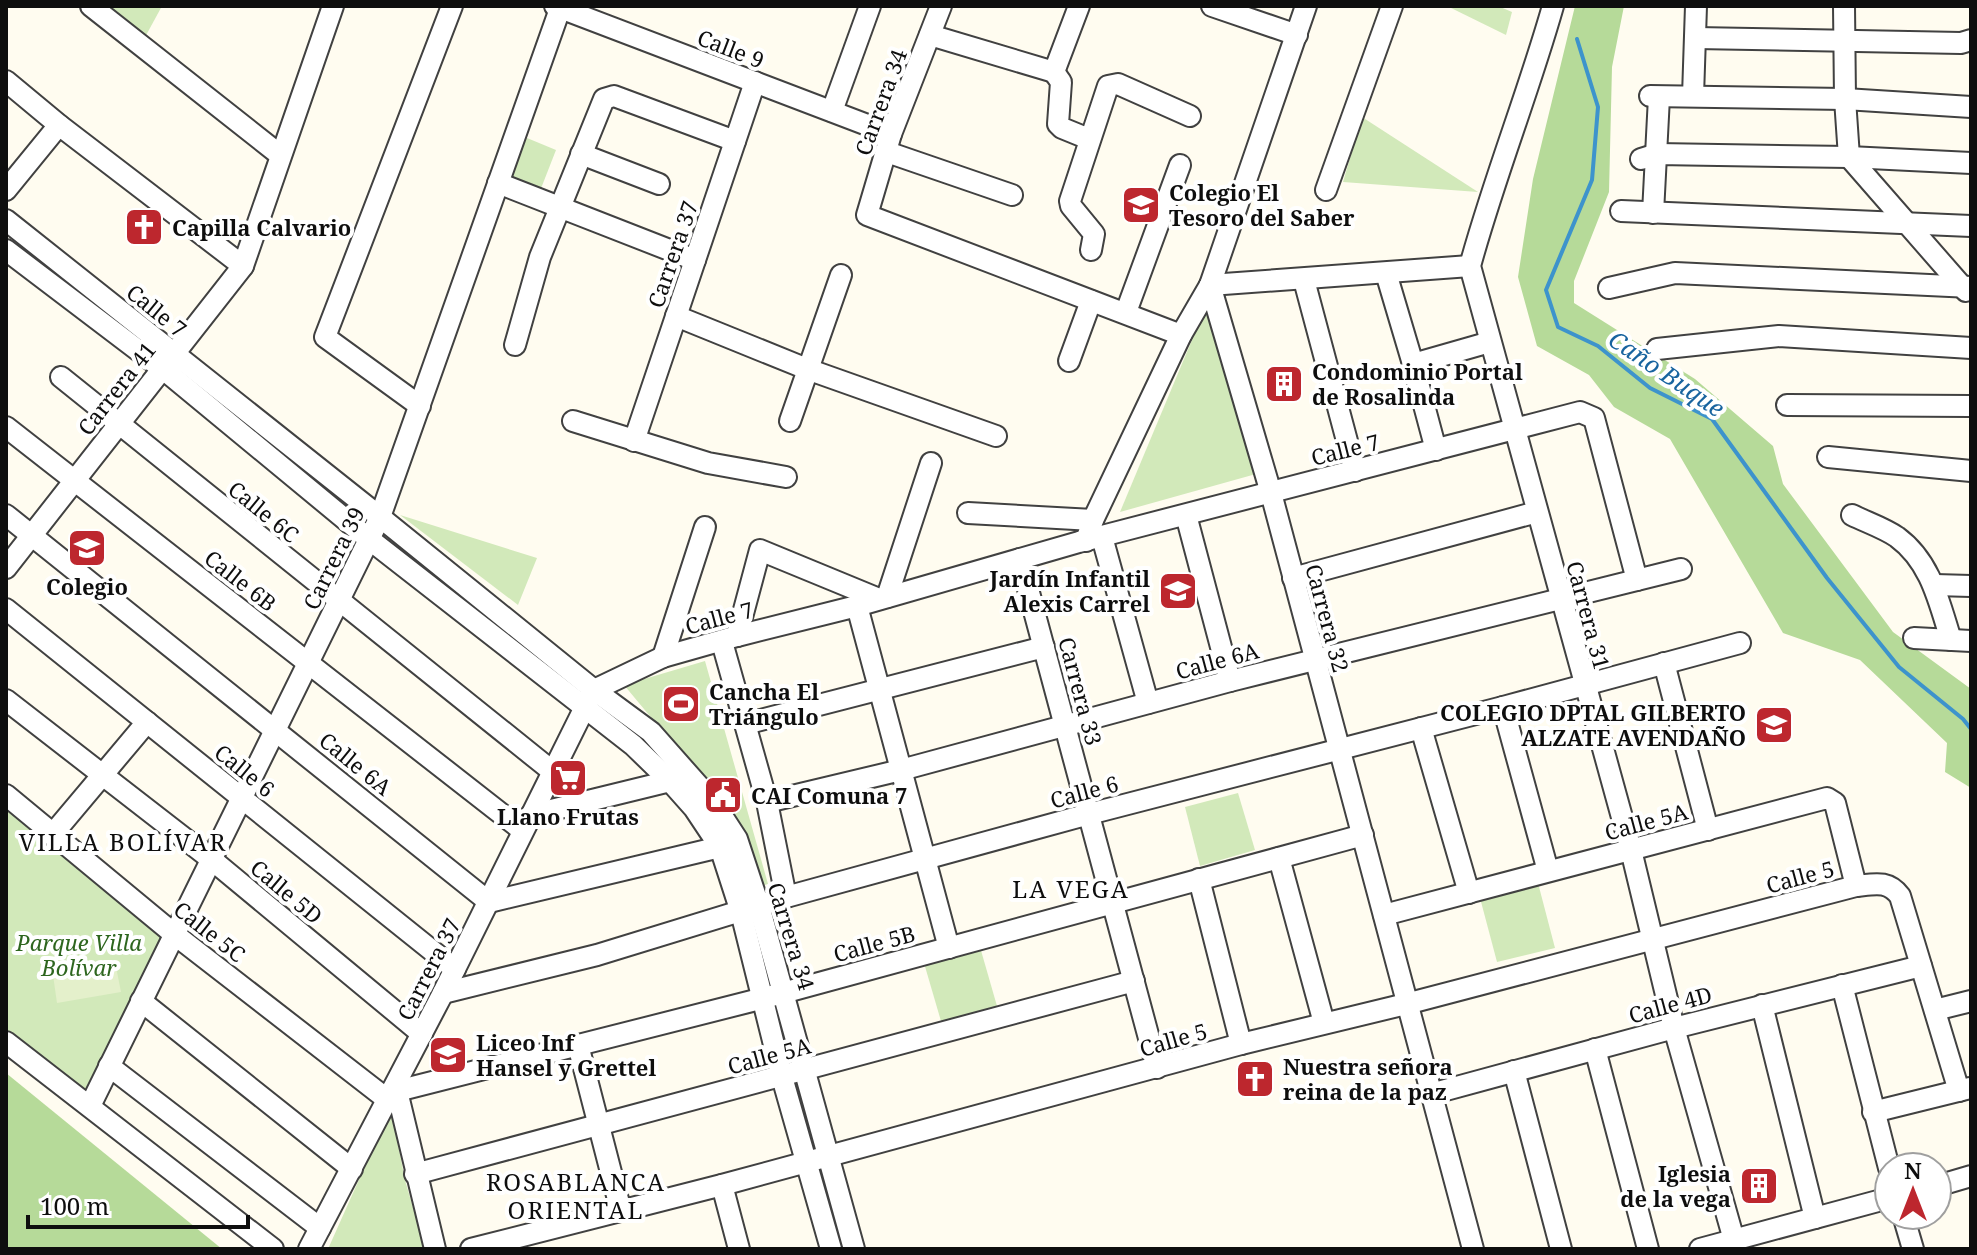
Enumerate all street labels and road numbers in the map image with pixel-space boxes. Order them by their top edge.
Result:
street label: Calle 9 [693,22,769,74]
street label: Carrera 34 [847,45,913,159]
street label: Carrera 37 [640,197,704,311]
street label: Calle 7 [121,277,193,343]
street label: Carrera 41 [70,335,162,441]
street label: Calle 7 [1308,426,1382,472]
street label: Calle 6C [222,473,306,549]
street label: Carrera 39 [295,502,371,614]
street label: Calle 6B [199,542,283,618]
street label: Carrera 31 [1560,558,1618,672]
street label: Carrera 32 [1299,561,1357,675]
street label: Calle 7 [682,594,756,640]
street label: Carrera 33 [1052,634,1110,748]
street label: Calle 6A [1172,634,1262,685]
street label: Calle 6A [314,725,399,802]
street label: Calle 6 [209,737,281,803]
street label: Calle 6 [1047,768,1121,814]
street label: Calle 5A [1601,795,1691,846]
street label: Calle 5D [245,852,329,930]
street label: Calle 5 [1763,853,1837,899]
street label: Carrera 34 [761,879,823,993]
street label: Calle 5C [168,894,252,968]
street label: Carrera 37 [389,913,467,1025]
street label: Calle 5B [830,918,918,968]
street label: Calle 4D [1625,978,1715,1030]
street label: Calle 5 [1136,1015,1210,1063]
street label: Calle 5A [724,1029,814,1080]

